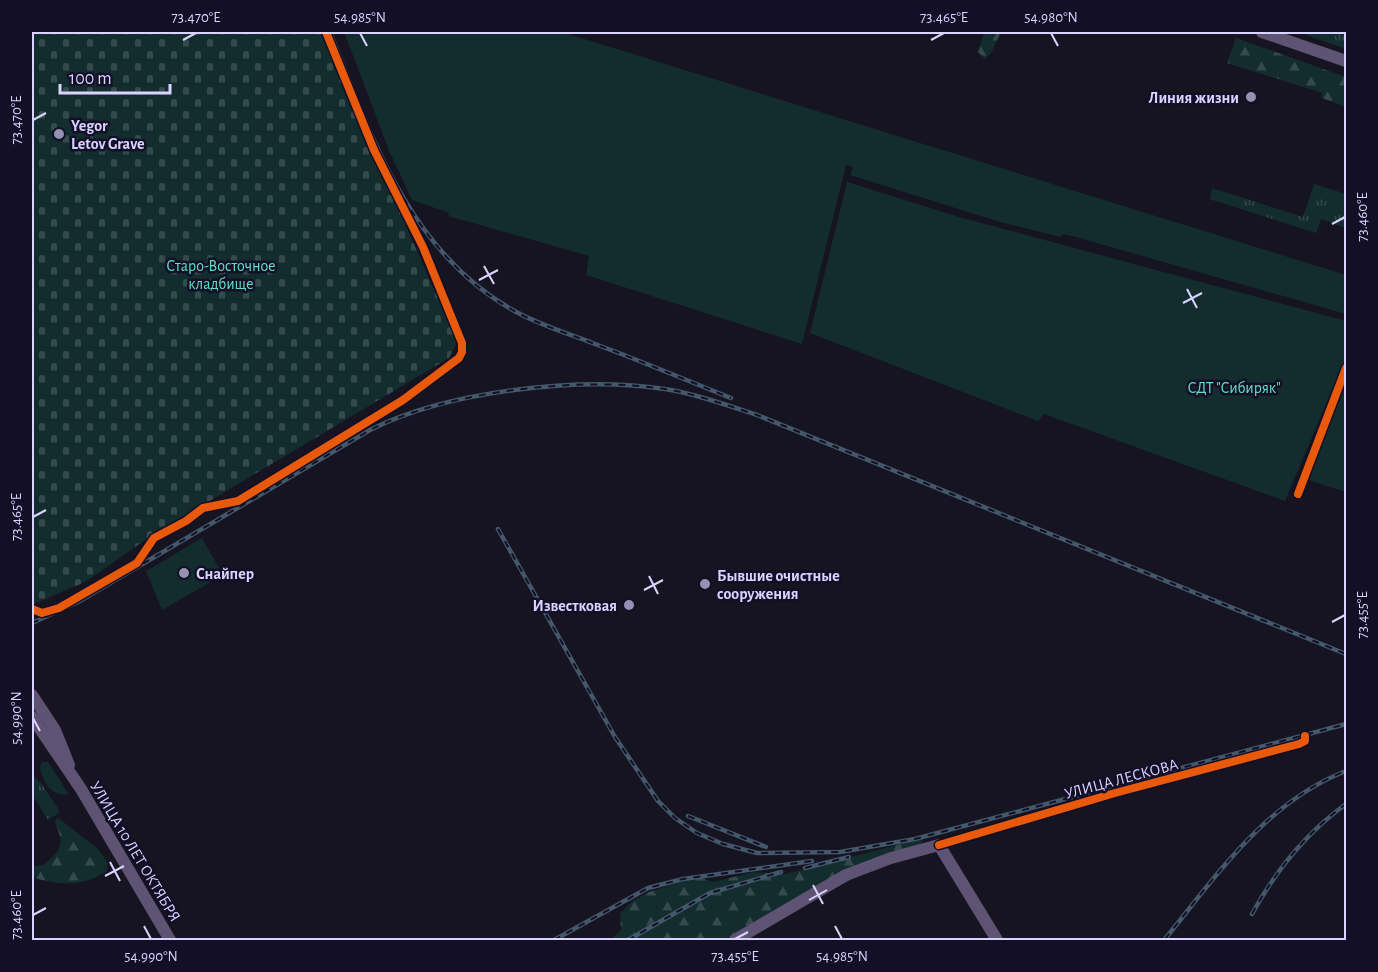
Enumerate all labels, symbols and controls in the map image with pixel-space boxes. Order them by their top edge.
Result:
text: 73.470°E [172,10,220,25]
text: 54.985°N [334,10,386,25]
text: 73.465°E [920,10,968,25]
text: 54.980°N [1024,10,1078,25]
scale bar [60,57,170,95]
text: 100 m [69,70,112,88]
place label: Линия жизни [1148,90,1239,106]
marker: Линия жизни [1244,90,1258,104]
text: 73.470°E [9,96,24,144]
place label: Yegor Letov Grave [71,118,145,152]
marker: Yegor Letov Grave [52,127,66,141]
text: 73.460°E [1355,192,1370,242]
park label: Старо-Восточное кладбище [166,258,276,292]
park label: СДТ "Сибиряк" [1187,380,1281,396]
text: 73.465°E [9,493,24,541]
marker: Снайпер [177,566,191,580]
place label: Снайпер [196,566,254,582]
place label: Бывшие очистные сооружения [717,568,840,603]
marker: Бывшие очистные сооружения [698,577,712,591]
text: 73.455°E [1355,591,1370,639]
place label: Известковая [533,598,617,614]
marker: Известковая [622,598,636,612]
text: 54.990°N [9,691,24,745]
street label: УЛИЦА ЛЕСКОВА [1063,756,1181,802]
street label: УЛИЦА 10 ЛЕТ ОКТЯБРЯ [87,779,183,924]
text: 73.460°E [9,890,24,940]
text: 54.990°N [124,949,178,964]
text: 73.455°E [711,949,759,964]
text: 54.985°N [816,949,868,964]

